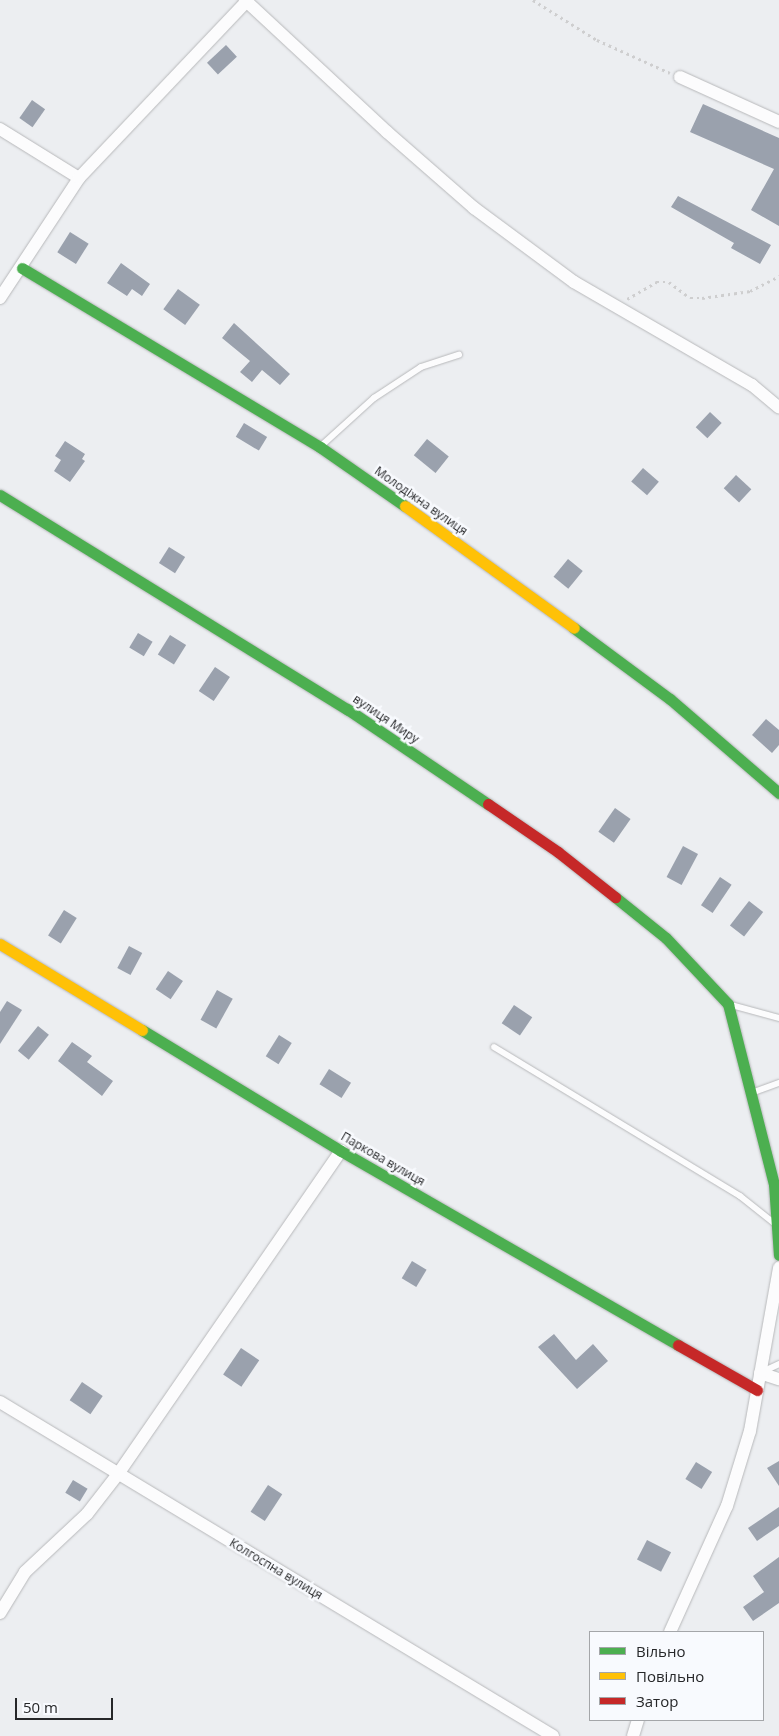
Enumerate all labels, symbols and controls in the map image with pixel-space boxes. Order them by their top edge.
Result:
street label: Молодіжна вулиця [372,464,470,538]
street label: вулиця Миру [350,692,422,746]
street label: Паркова вулиця [339,1129,427,1189]
street label: Колгоспна вулиця [227,1536,325,1602]
legend [589,1631,764,1721]
text: Вільно [636,1641,685,1661]
text: Повільно [636,1666,704,1686]
scale bar [18,1688,115,1720]
text: Затор [636,1691,678,1711]
text: 50 m [23,1697,58,1717]

